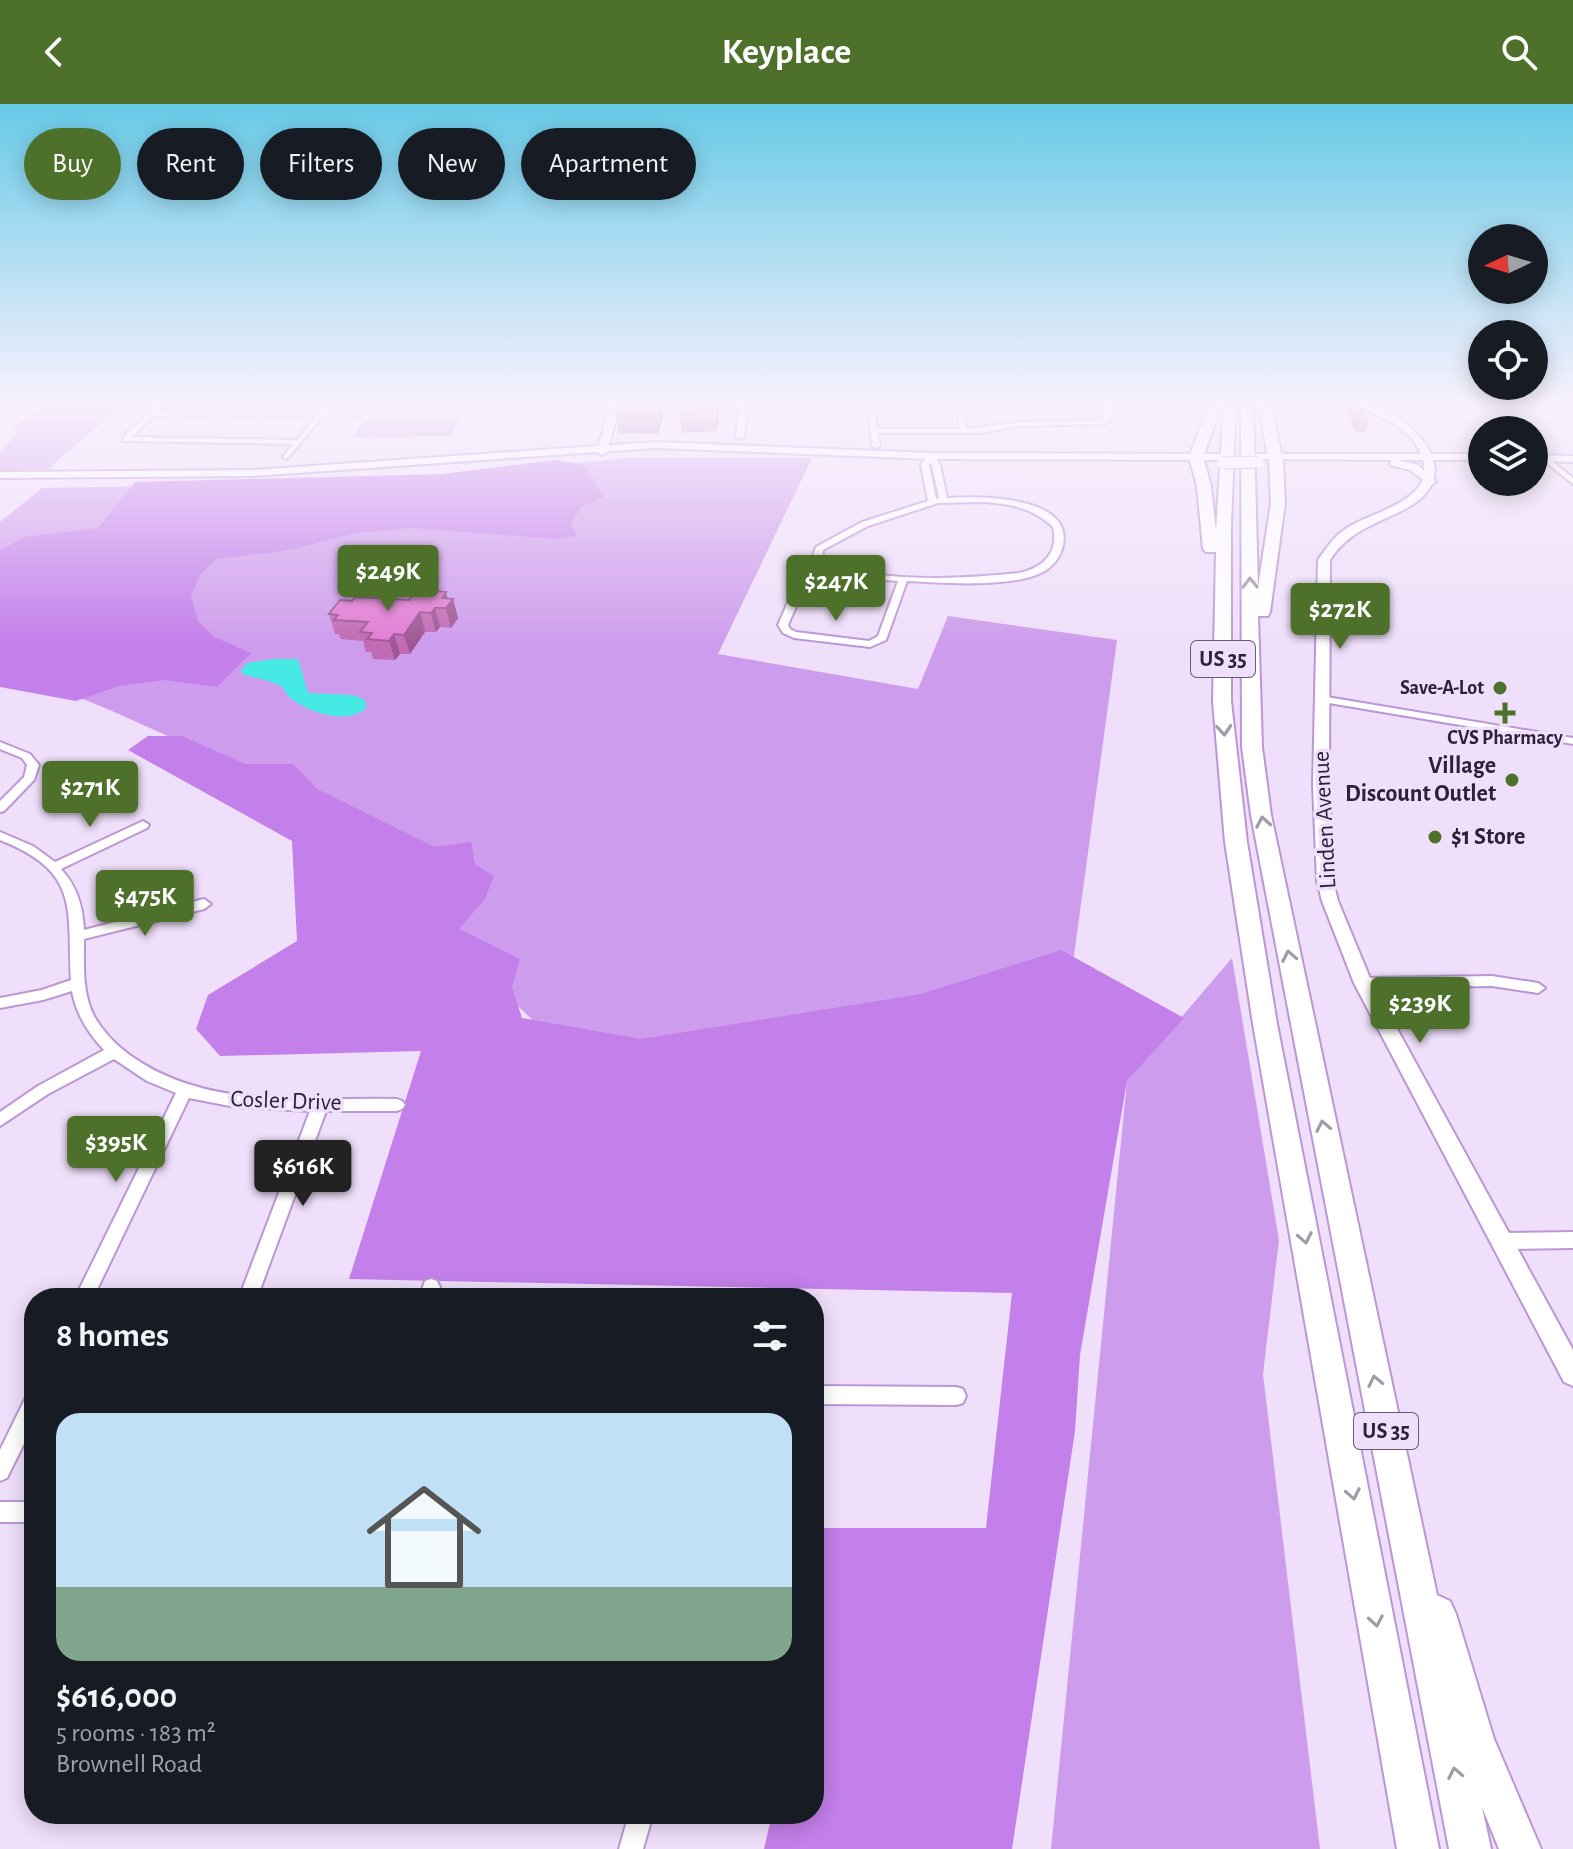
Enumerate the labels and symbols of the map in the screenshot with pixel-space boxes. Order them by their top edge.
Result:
north arrow [1468,224,1548,304]
pin: $249K [332,545,444,613]
pin: $247K [780,555,892,623]
one-way arrow [1242,576,1259,589]
pin: $272K [1284,583,1396,651]
road number: US 35 [1191,641,1255,677]
place label: Save-A-Lot [1400,678,1484,698]
marker: Save-A-Lot [1491,679,1509,697]
marker: CVS Pharmacy [1496,704,1514,722]
one-way arrow [1216,724,1233,737]
place label: CVS Pharmacy [1447,728,1563,748]
street label: Linden Avenue [1309,750,1341,890]
place label: Village Discount Outlet [1345,754,1496,806]
pin: $271K [34,761,146,829]
marker: Village Discount Outlet [1503,771,1521,789]
one-way arrow [1255,815,1272,829]
place label: $1 Store [1451,825,1525,849]
marker: $1 Store [1426,828,1444,846]
pin: $475K [89,870,201,938]
one-way arrow [1281,949,1298,963]
pin: $239K [1364,977,1476,1045]
street label: Cosler Drive [230,1087,342,1115]
pin: $395K [60,1116,172,1184]
one-way arrow [1315,1120,1332,1133]
pin: $616K [247,1140,359,1208]
one-way arrow [1296,1231,1313,1245]
one-way arrow [1367,1374,1384,1388]
road number: US 35 [1354,1413,1418,1449]
one-way arrow [1343,1487,1360,1501]
one-way arrow [1367,1614,1384,1628]
one-way arrow [1447,1766,1464,1779]

